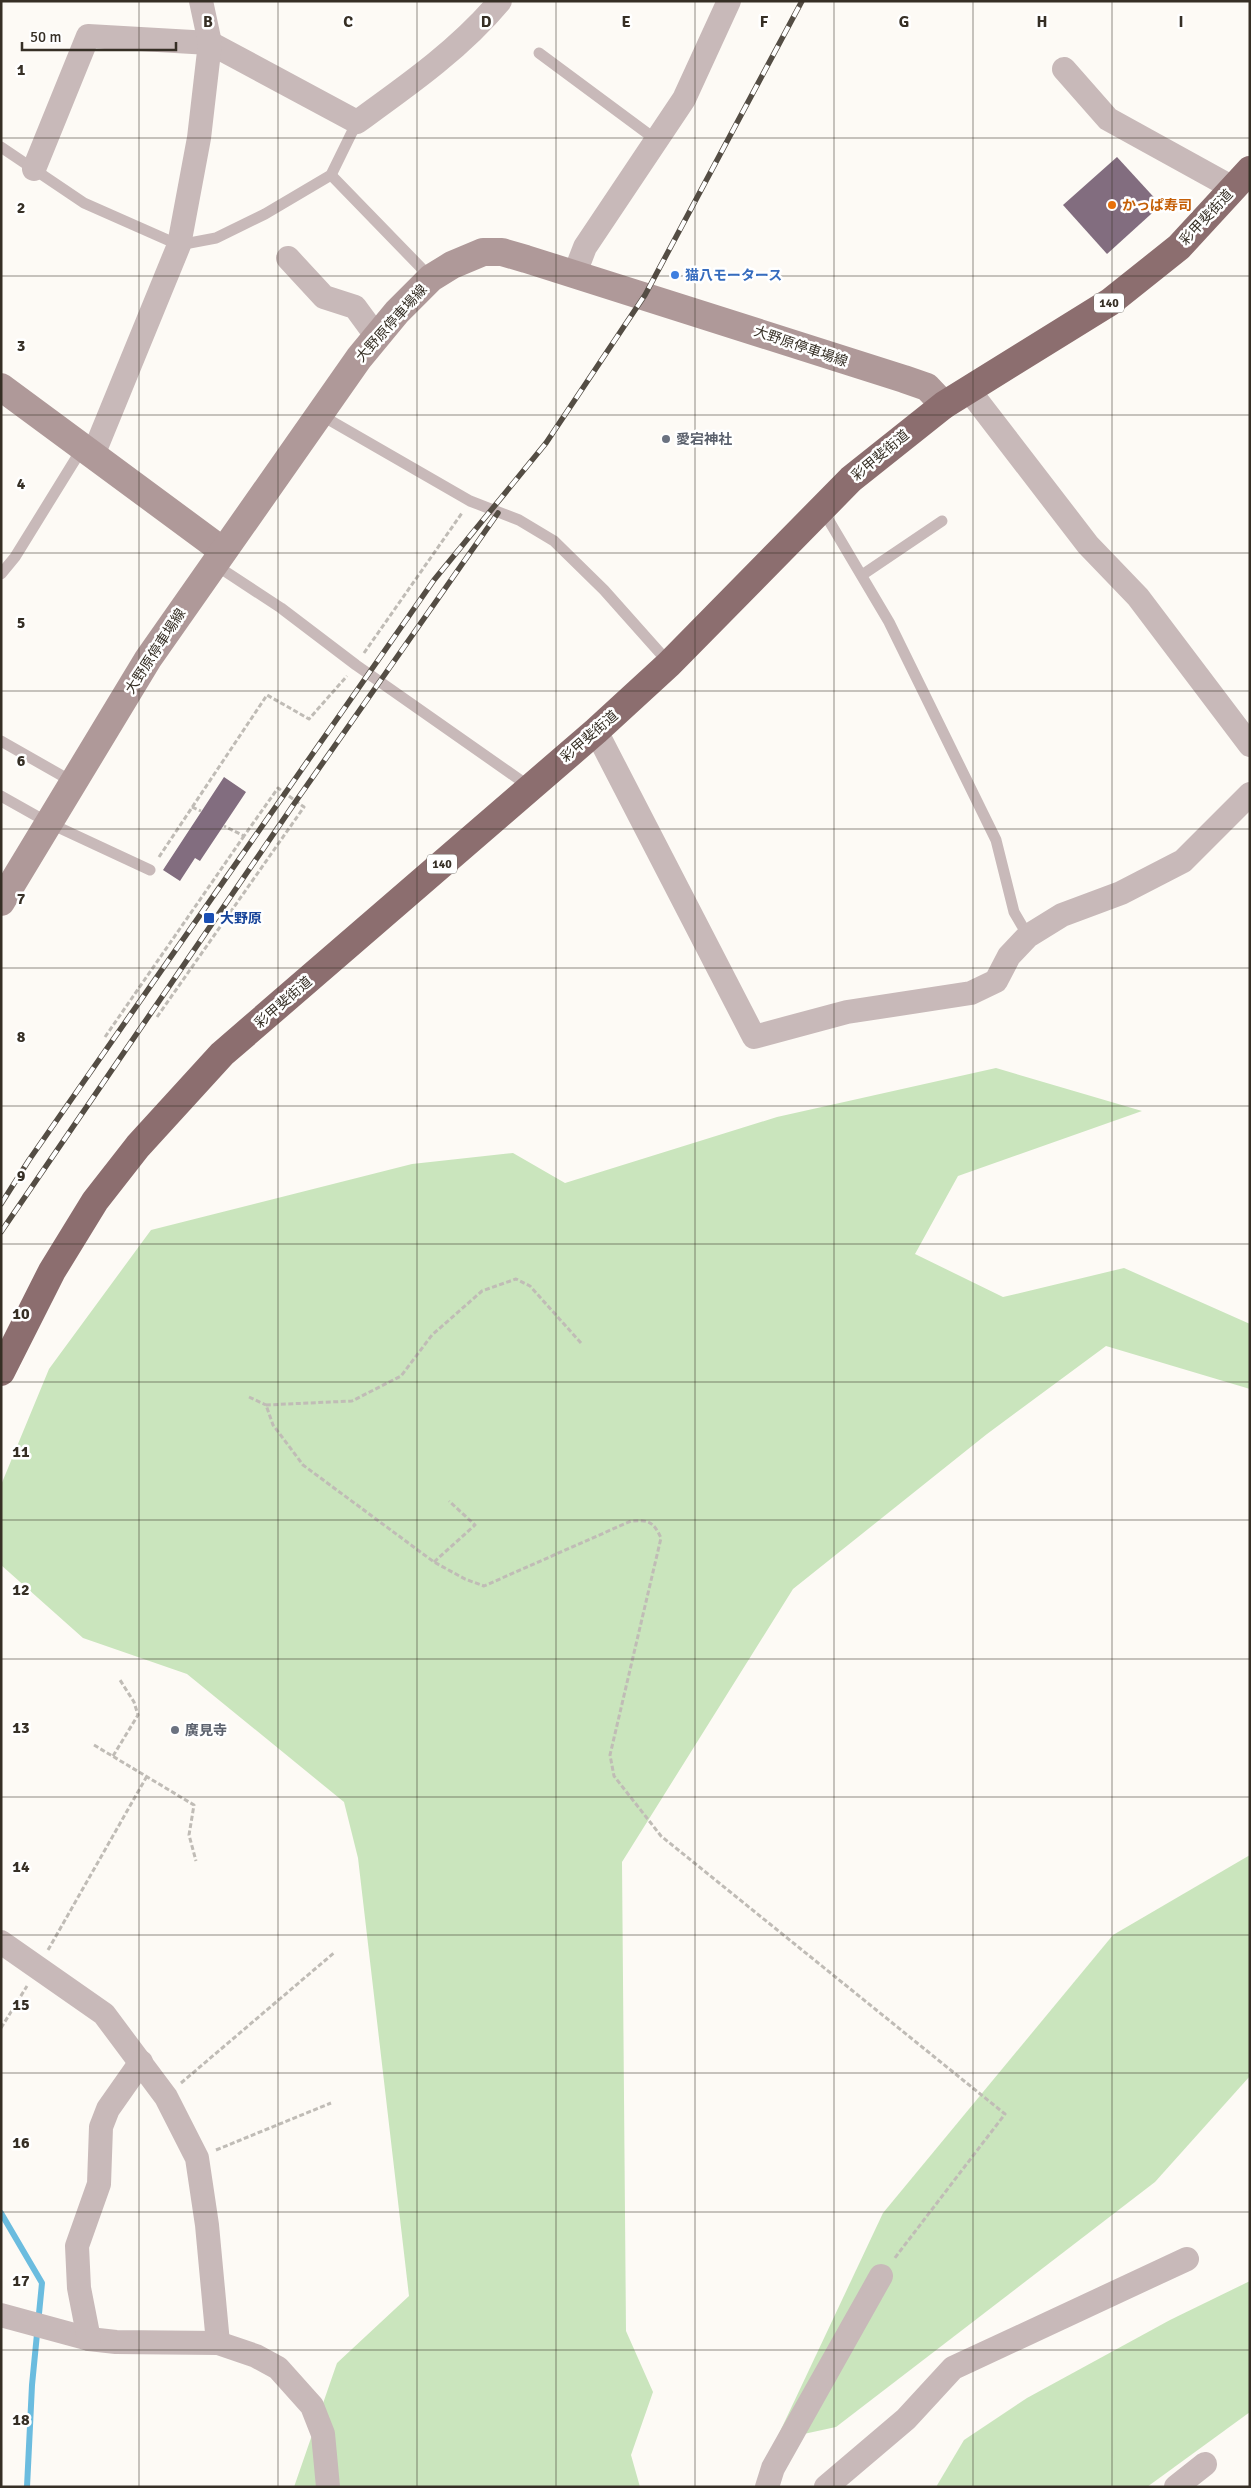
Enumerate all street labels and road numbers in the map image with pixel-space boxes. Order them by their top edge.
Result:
street label: 彩甲斐街道 [1176,186,1236,249]
street label: 大野原停車場線 [352,281,430,365]
road number: 140 [1094,294,1124,312]
street label: 大野原停車場線 [752,322,850,370]
street label: 彩甲斐街道 [848,426,913,484]
street label: 大野原停車場線 [122,606,189,697]
street label: 彩甲斐街道 [557,707,621,766]
road number: 140 [427,854,457,874]
street label: 彩甲斐街道 [251,973,315,1032]

